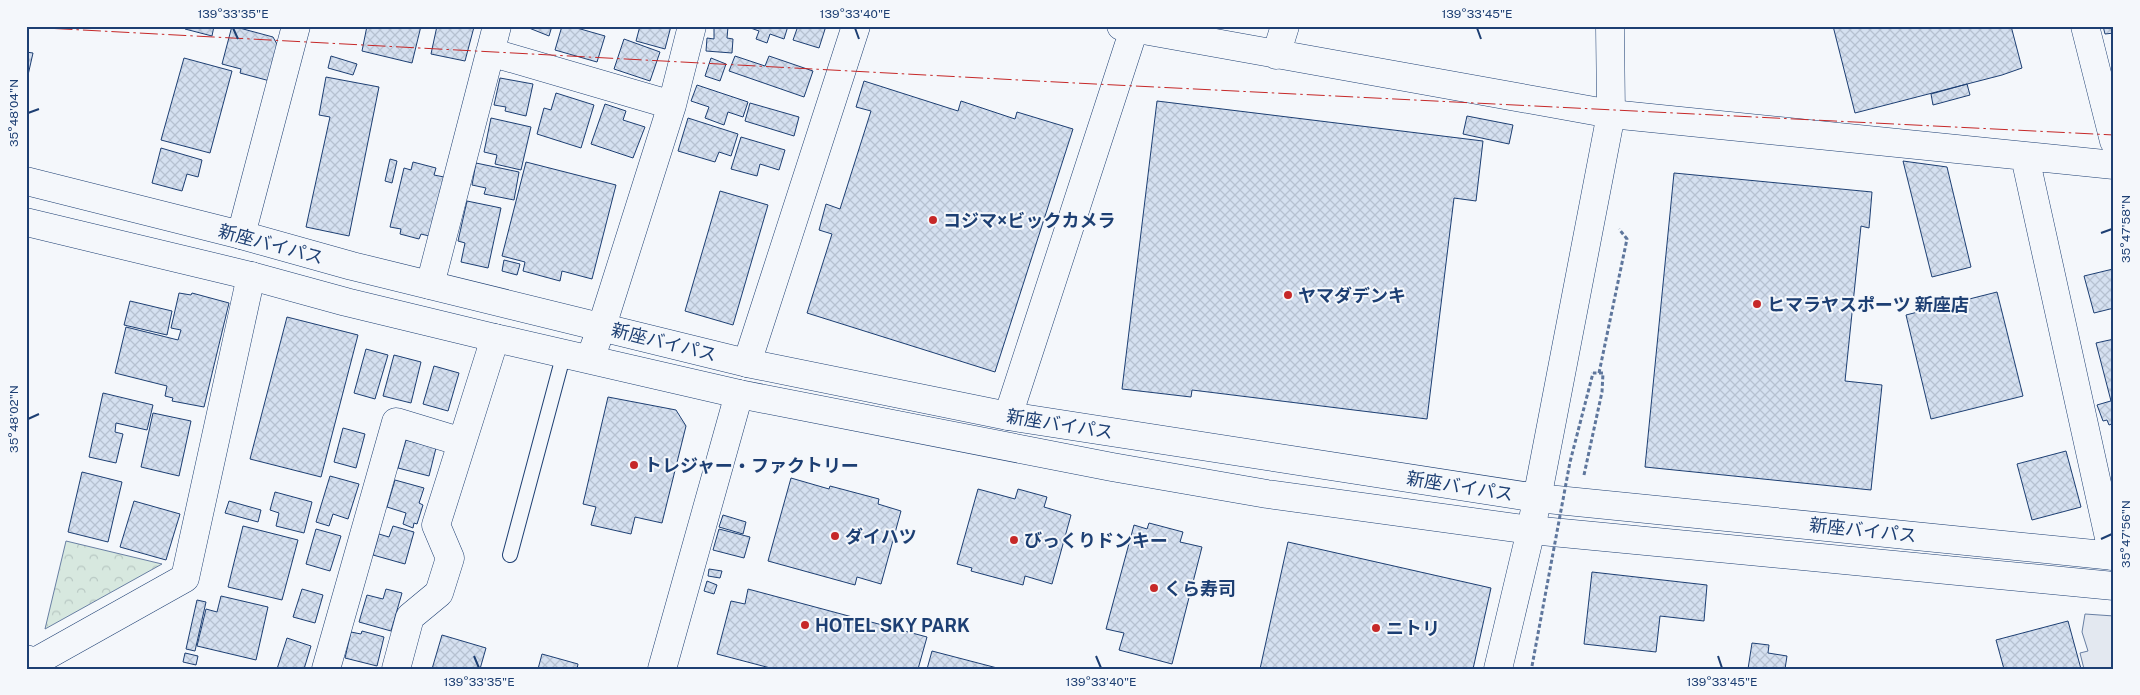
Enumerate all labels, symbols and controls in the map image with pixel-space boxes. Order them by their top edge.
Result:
text: 139°33'35"E [197,7,269,21]
text: 139°33'40"E [820,7,890,21]
text: 139°33'45"E [1441,7,1513,21]
text: 35°48'04"N [7,79,21,147]
text: 35°47'58"N [2119,195,2133,263]
place label: コジマ×ビックカメラ [943,210,1115,231]
marker: コジマ×ビックカメラ [927,214,939,226]
street label: 新座バイパス [216,220,326,268]
place label: ヤマダデンキ [1298,285,1406,306]
marker: ヤマダデンキ [1282,289,1294,301]
place label: ヒマラヤスポーツ 新座店 [1767,294,1969,315]
marker: ヒマラヤスポーツ 新座店 [1751,298,1763,310]
street label: 新座バイパス [609,319,719,365]
text: 35°48'02"N [7,385,21,453]
street label: 新座バイパス [1005,405,1115,443]
place label: トレジャー・ファクトリー [644,455,859,476]
marker: トレジャー・ファクトリー [628,459,640,471]
street label: 新座バイパス [1405,467,1515,505]
text: 35°47'56"N [2119,500,2133,568]
street label: 新座バイパス [1808,514,1918,546]
place label: ダイハツ [845,526,917,547]
marker: ダイハツ [829,530,841,542]
place label: びっくりドンキー [1024,530,1168,551]
marker: びっくりドンキー [1008,534,1020,546]
place label: くら寿司 [1164,578,1236,599]
marker: くら寿司 [1148,582,1160,594]
place label: HOTEL SKY PARK [815,615,970,636]
place label: ニトリ [1386,618,1440,639]
marker: HOTEL SKY PARK [799,619,811,631]
marker: ニトリ [1370,622,1382,634]
text: 139°33'35"E [443,675,515,689]
text: 139°33'40"E [1066,675,1136,689]
text: 139°33'45"E [1686,675,1758,689]

